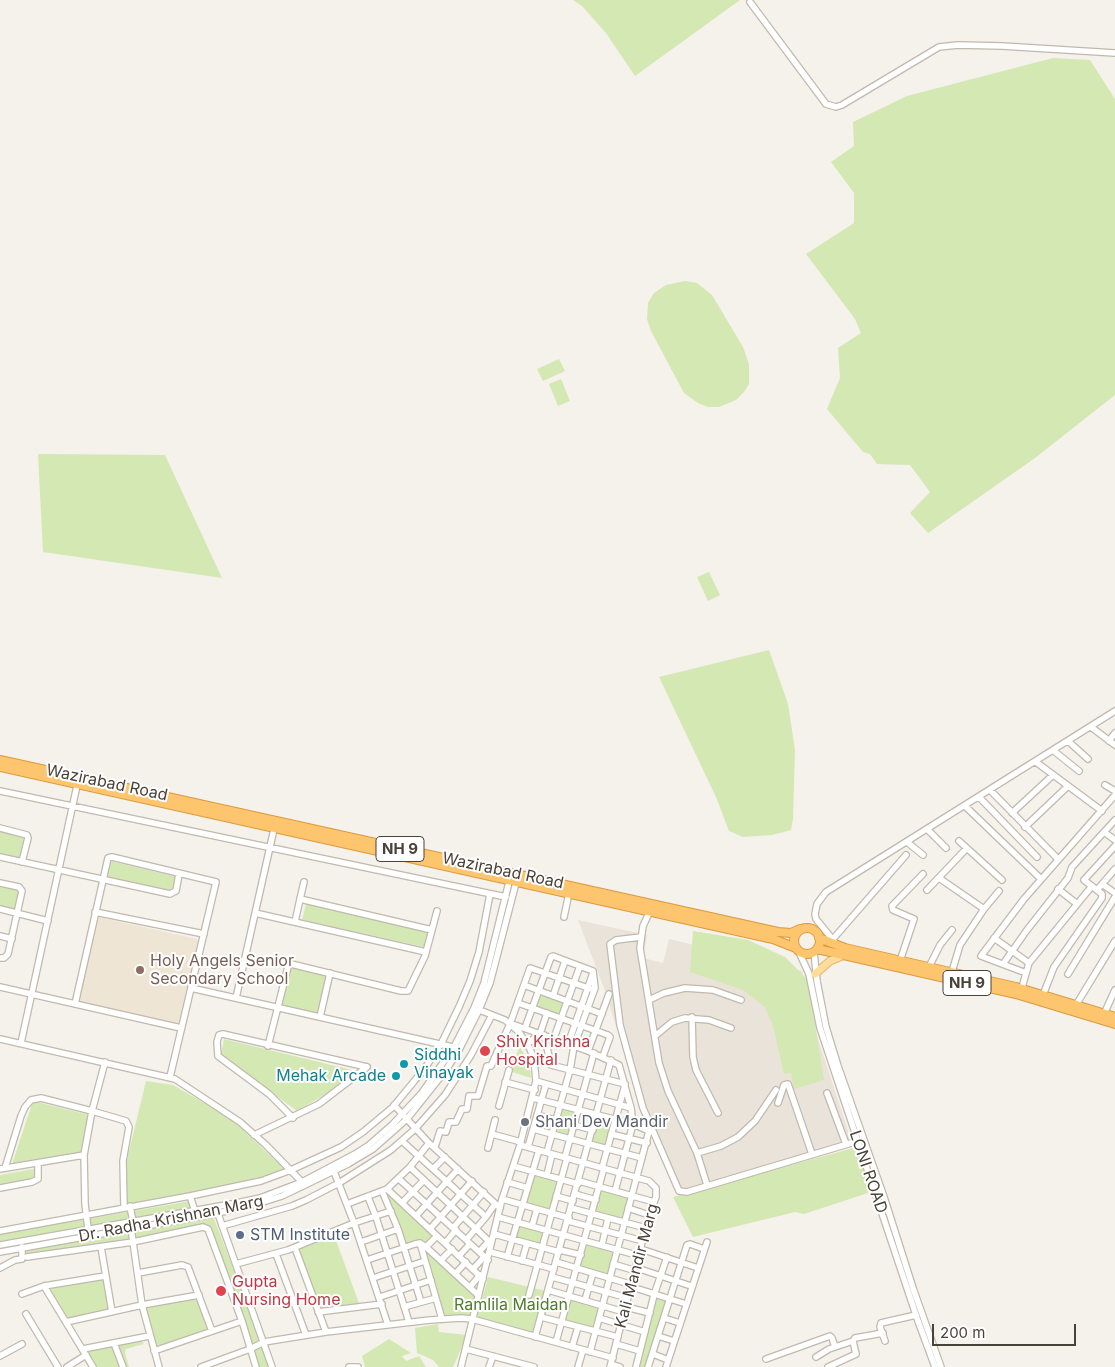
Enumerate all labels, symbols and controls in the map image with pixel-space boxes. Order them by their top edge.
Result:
street label: Wazirabad Road [45,761,169,805]
road number: NH 9 [376,836,424,862]
street label: Wazirabad Road [441,849,565,893]
place label: Holy Angels Senior Secondary School [150,951,294,989]
marker: Holy Angels Senior Secondary School [134,964,146,976]
road number: NH 9 [943,970,991,996]
place label: Shiv Krishna Hospital [496,1032,590,1070]
marker: Shiv Krishna Hospital [478,1044,492,1058]
place label: Siddhi Vinayak [414,1045,474,1083]
marker: Siddhi Vinayak [398,1058,410,1070]
place label: Mehak Arcade [276,1066,386,1086]
marker: Mehak Arcade [390,1070,402,1082]
place label: Shani Dev Mandir [535,1112,668,1132]
marker: Shani Dev Mandir [519,1116,531,1128]
street label: LONI ROAD [845,1128,891,1216]
street label: Dr. Radha Krishnan Marg [77,1192,265,1246]
street label: Kali Mandir Marg [611,1202,663,1330]
place label: STM Institute [250,1225,350,1245]
marker: STM Institute [234,1229,246,1241]
place label: Gupta Nursing Home [232,1272,340,1310]
marker: Gupta Nursing Home [214,1284,228,1298]
park label: Ramlila Maidan [454,1295,568,1315]
scale bar [935,1314,1079,1346]
text: 200 m [940,1323,985,1342]

